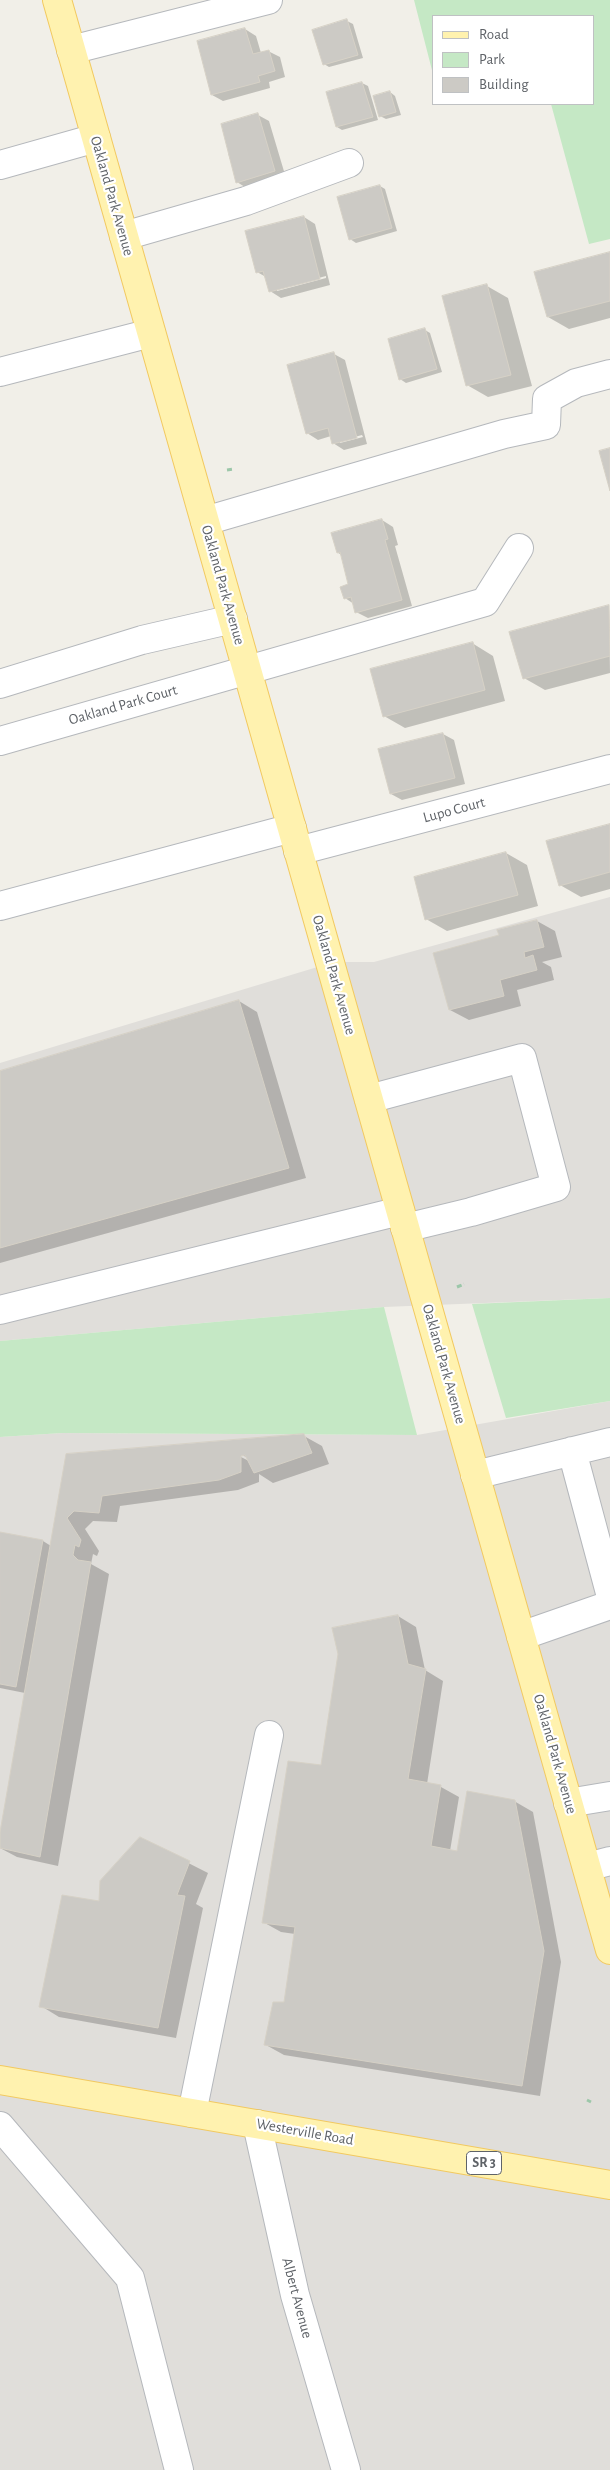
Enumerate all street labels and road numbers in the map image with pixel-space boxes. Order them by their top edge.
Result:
street label: Oakland Park Avenue [86,134,138,258]
street label: Oakland Park Avenue [197,523,249,647]
street label: Oakland Park Court [67,681,179,729]
street label: Lupo Court [421,793,487,827]
street label: Oakland Park Avenue [308,913,360,1037]
street label: Oakland Park Avenue [418,1302,470,1426]
street label: Oakland Park Avenue [529,1692,581,1816]
street label: Westerville Road [255,2115,355,2149]
road number: SR 3 [466,2152,502,2174]
street label: Albert Avenue [278,2256,316,2340]

